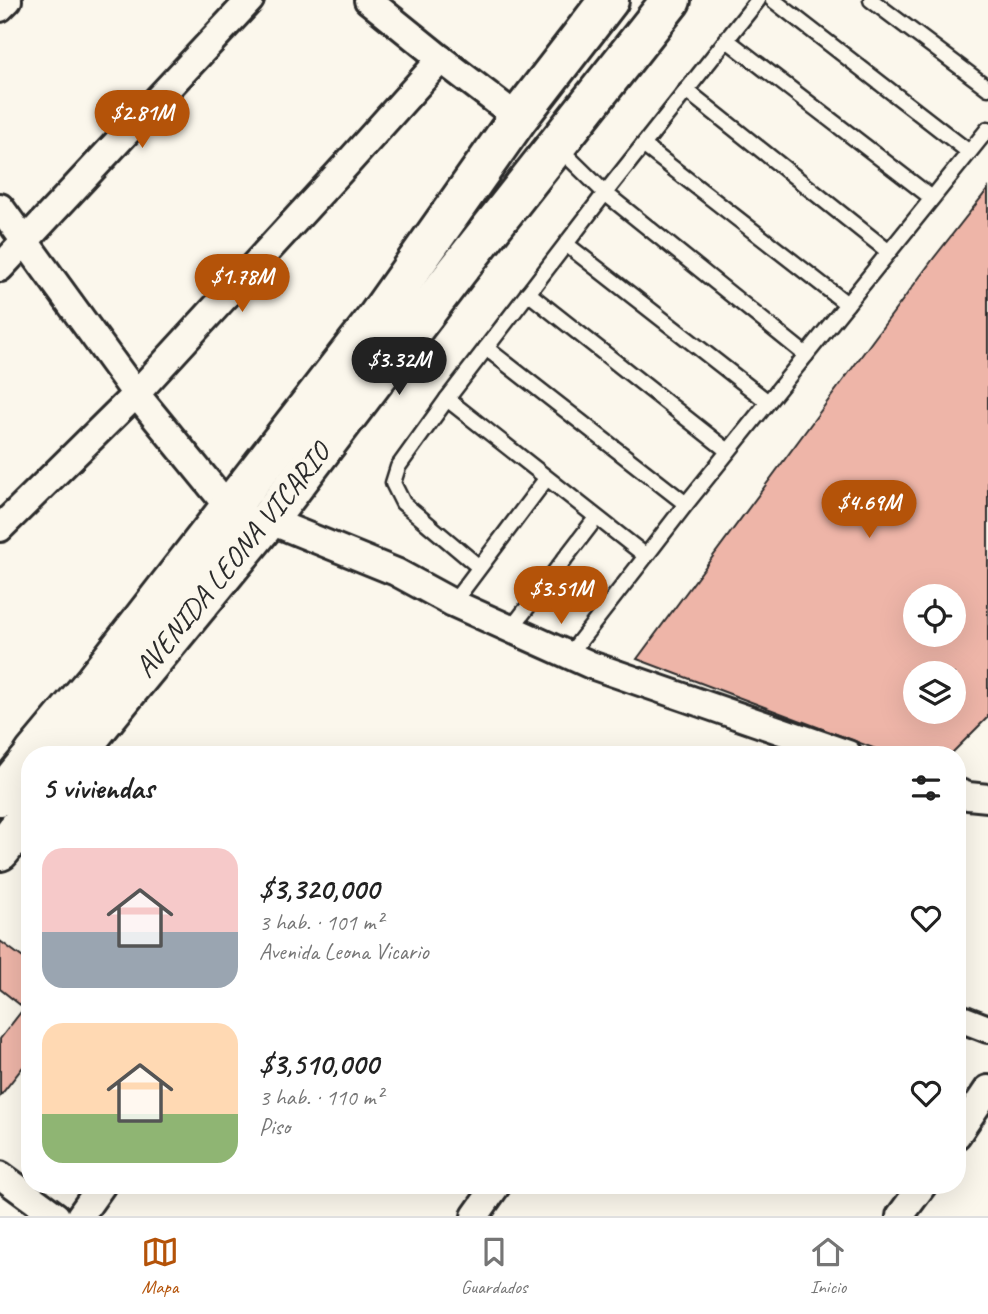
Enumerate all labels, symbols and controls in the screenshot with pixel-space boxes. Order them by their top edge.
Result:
pin: $2.81M [85,90,199,150]
text: $2.81M [111,98,173,127]
pin: $1.78M [185,254,299,314]
text: $1.78M [211,262,273,291]
pin: $3.32M [342,338,456,397]
text: $3.32M [368,345,430,374]
street label: AVENIDA LEONA VICARIO [126,433,340,685]
pin: $4.69M [812,480,926,540]
text: $4.69M [838,488,900,517]
pin: $3.51M [504,566,618,626]
text: $3.51M [530,574,592,603]
map controls [903,584,966,724]
button: locate [903,584,966,647]
button: layers [903,661,966,724]
text: 5 viviendas [42,769,154,807]
icon: filters [907,769,945,807]
text: $3,320,000 [259,870,379,908]
icon: home [98,876,182,960]
icon: heart [907,899,945,937]
text: 3 hab. · 101 m² [259,908,383,937]
text: Avenida Leona Vicario [259,937,429,966]
text: $3,510,000 [259,1045,378,1083]
icon: home [98,1051,182,1135]
icon: heart [907,1074,945,1112]
text: 3 hab. · 110 m² [259,1083,383,1112]
text: Piso [259,1112,290,1141]
tab: Mapa [141,1233,179,1299]
tab: Guardados [461,1233,527,1299]
tab: Inicio [809,1233,847,1299]

